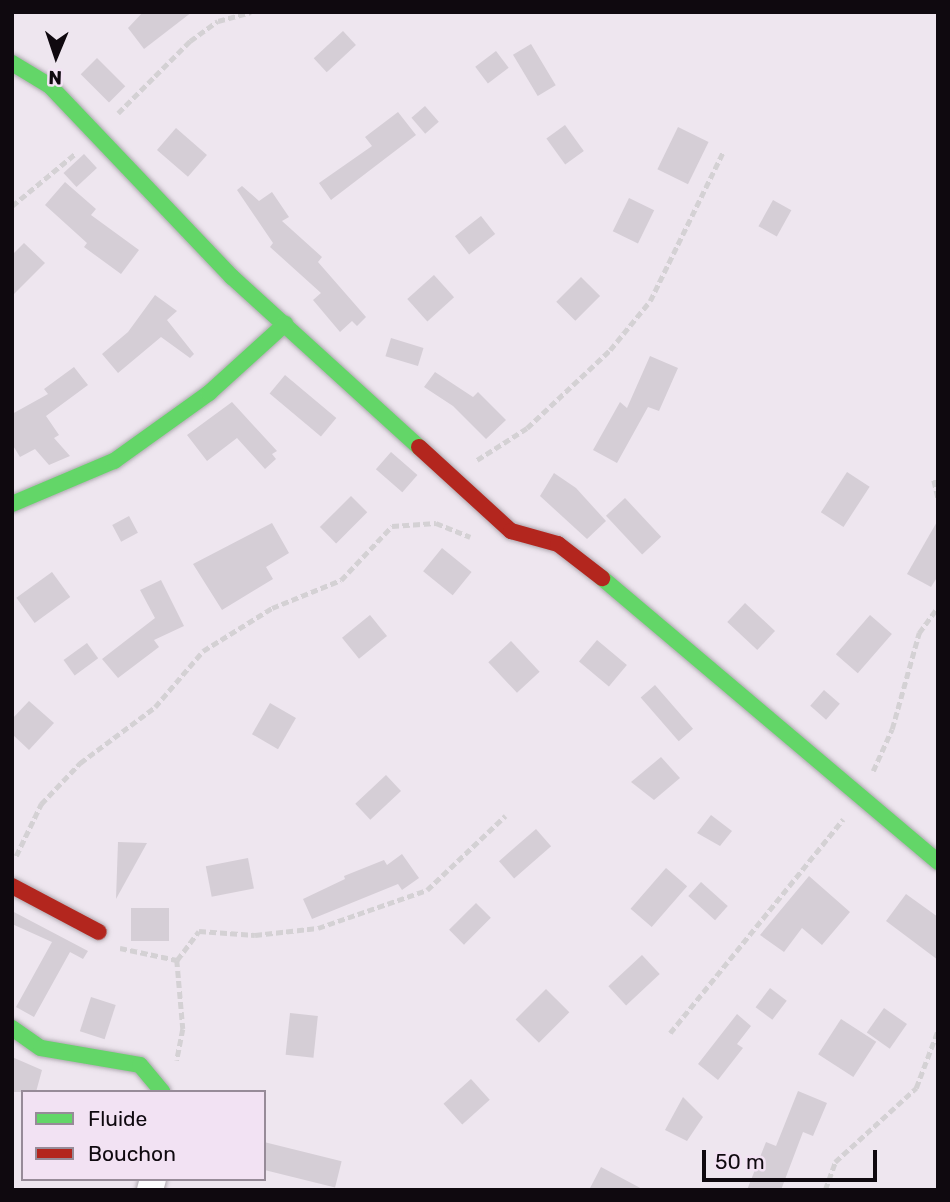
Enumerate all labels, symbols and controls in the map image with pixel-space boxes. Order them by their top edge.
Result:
north arrow [21,21,91,91]
text: N [48,66,62,89]
legend [21,1090,266,1181]
text: Fluide [88,1106,147,1131]
scale bar [705,1136,880,1180]
text: Bouchon [88,1141,176,1166]
text: 50 m [715,1149,765,1174]

